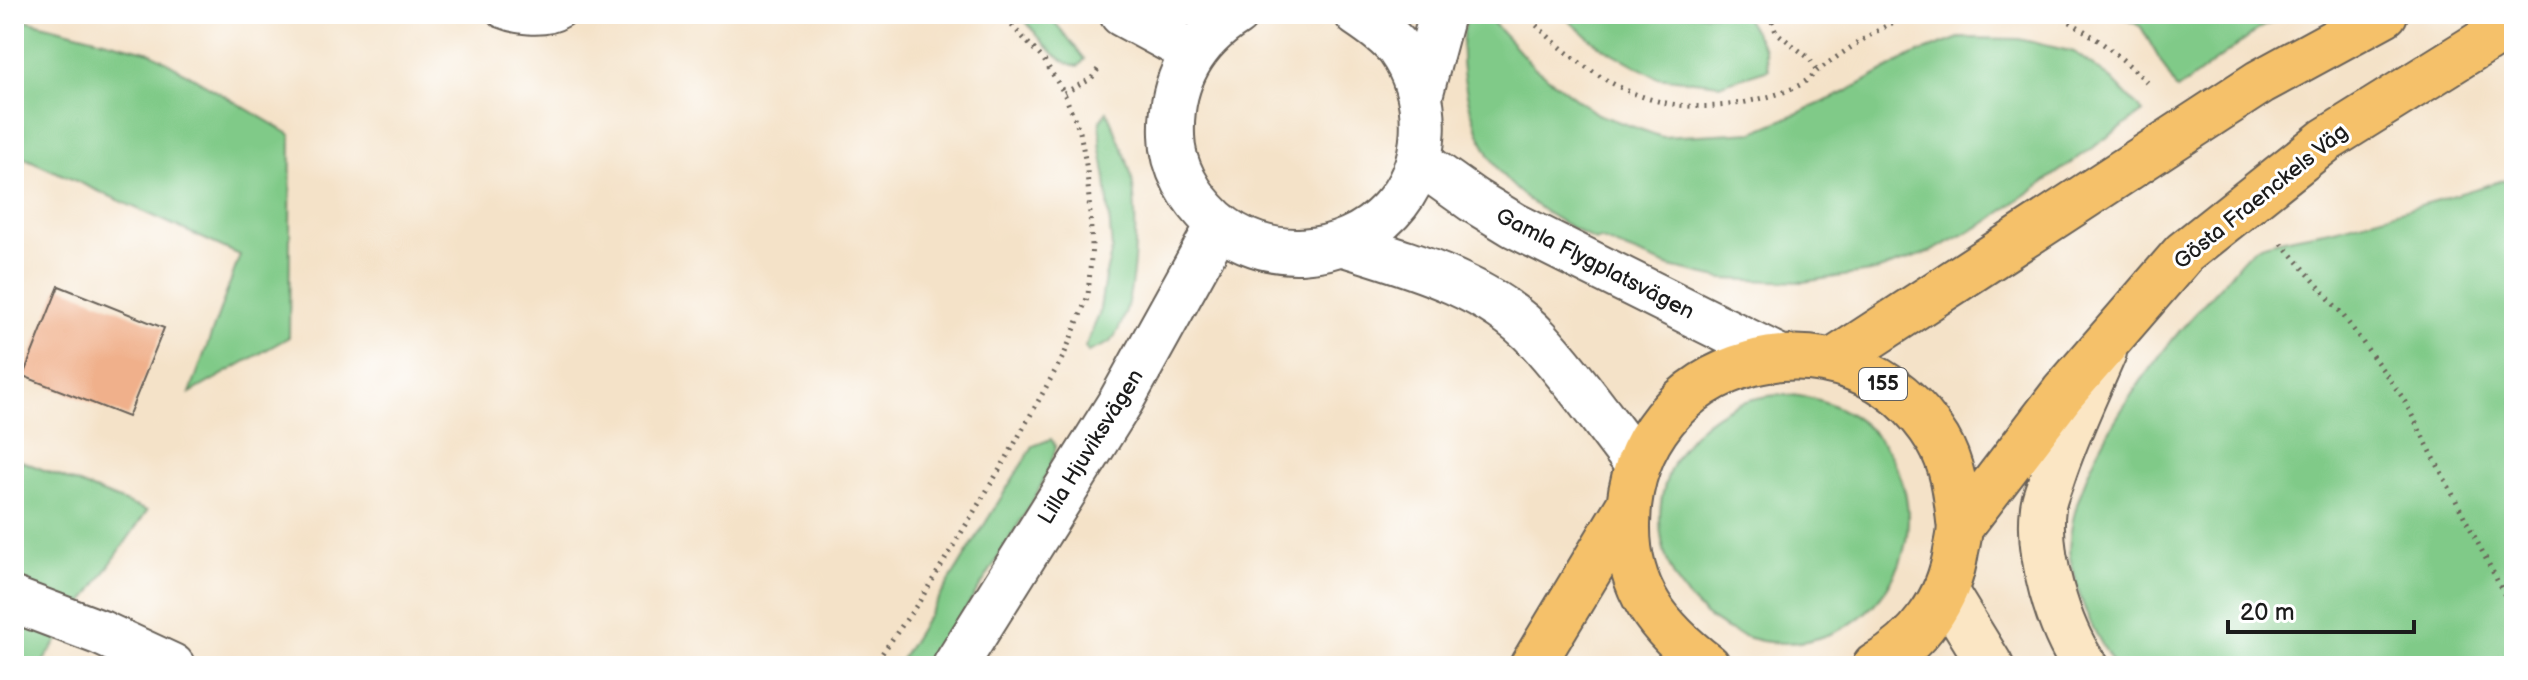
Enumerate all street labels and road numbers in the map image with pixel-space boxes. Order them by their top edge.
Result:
street label: Gösta Fraenckels Väg [2169,119,2353,275]
street label: Gamla Flygplatsvägen [1491,202,1699,326]
street label: Lilla Hjuviksvägen [1032,364,1150,530]
road number: 155 [1859,368,1907,400]

